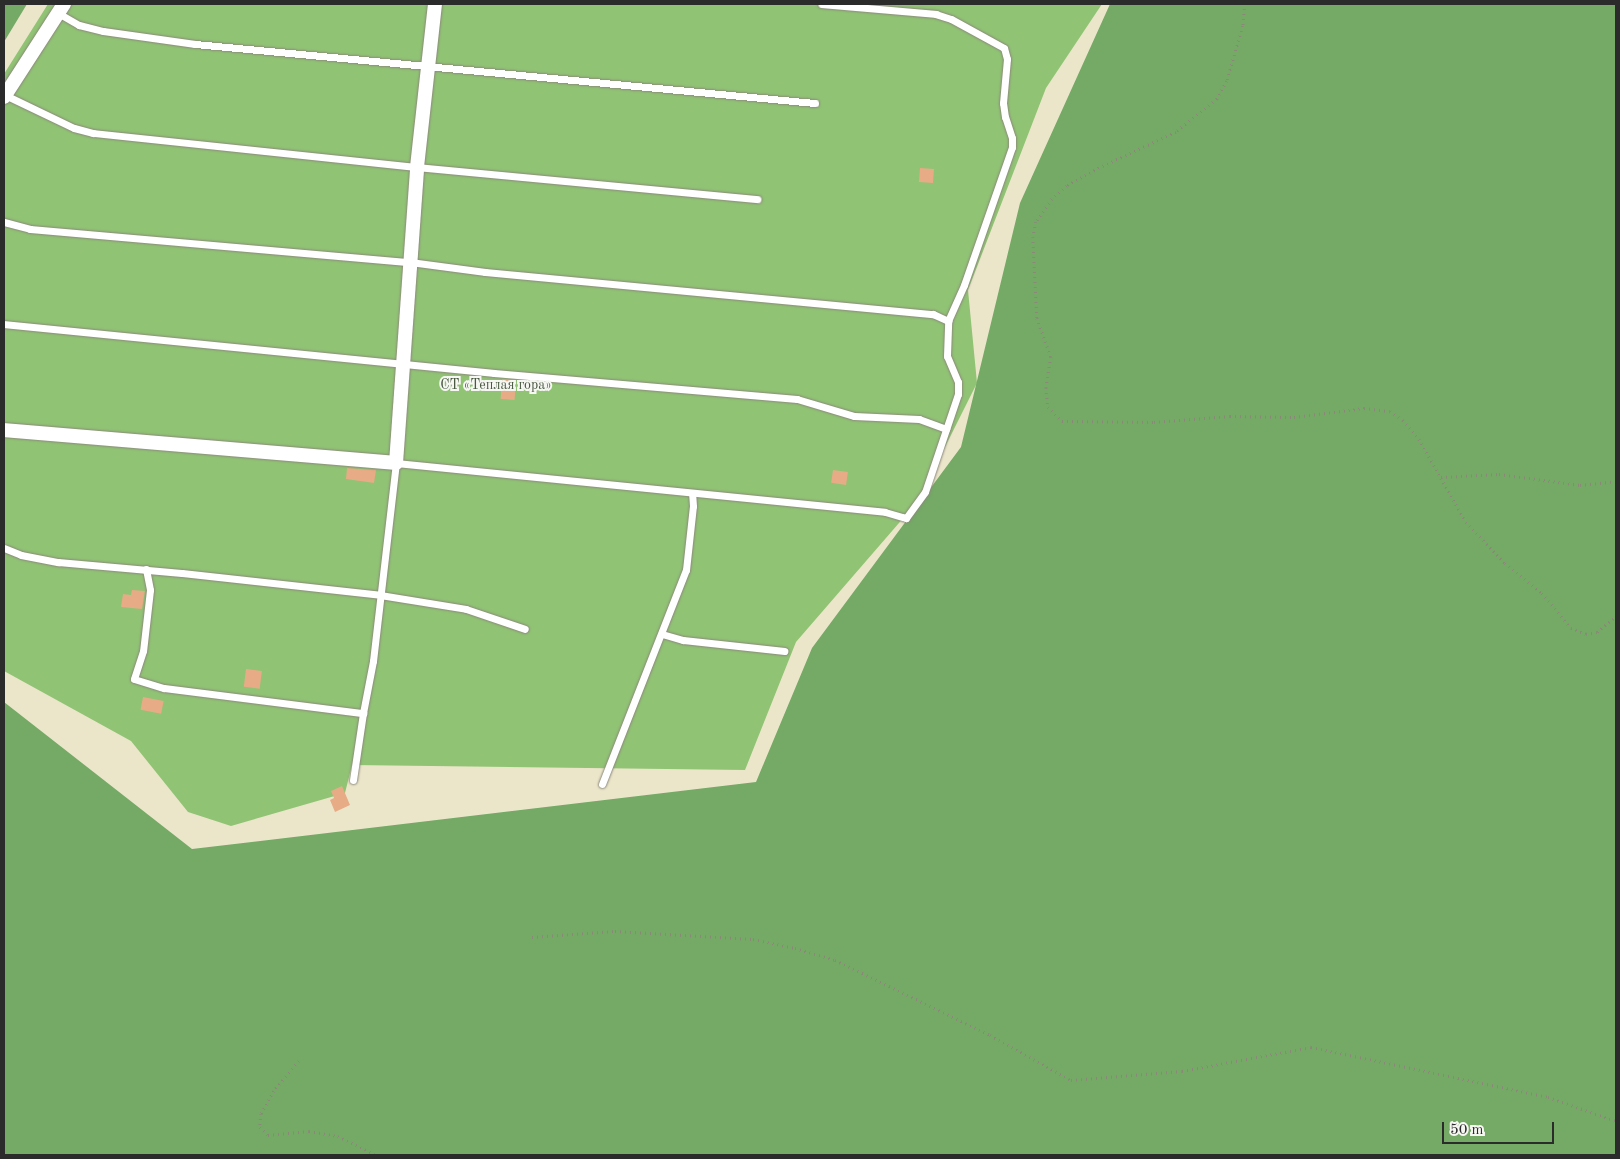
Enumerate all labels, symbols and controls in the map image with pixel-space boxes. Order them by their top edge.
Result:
park label: СТ «Теплая гора» [440,377,552,393]
scale bar [1445,1112,1558,1144]
text: 50 m [1450,1123,1484,1138]

